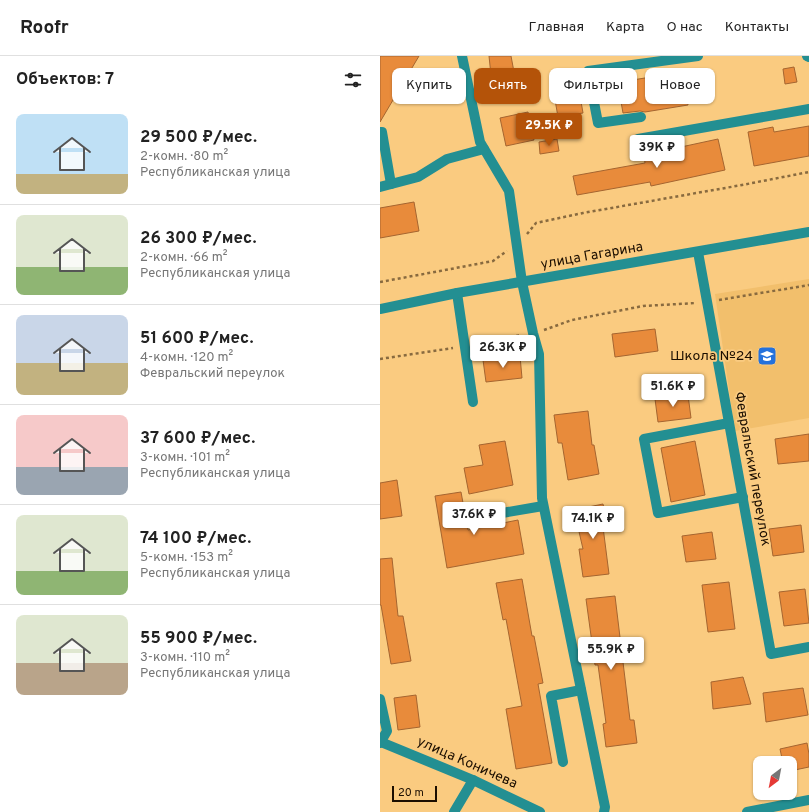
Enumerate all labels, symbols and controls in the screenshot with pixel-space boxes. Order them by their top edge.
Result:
text: Roofr [20,16,69,40]
text: Главная [529,19,584,36]
text: Карта [606,19,644,36]
text: О нас [666,19,703,36]
text: Контакты [725,19,789,36]
chip: Купить [392,68,466,104]
chip: Снять [474,68,541,104]
chip: Фильтры [549,68,637,104]
chip: Новое [645,68,715,104]
text: Объектов: 7 [16,69,114,91]
icon: filters [342,69,364,91]
pin: 29.5K ₽ [512,113,586,147]
text: 29.5K ₽ [525,118,573,134]
text: 29 500 ₽/мес. [140,127,257,149]
icon: home [48,130,96,178]
pin: 39K ₽ [629,135,685,169]
text: 39K ₽ [639,140,675,156]
text: 2-комн. · 80 m² [140,149,228,165]
text: Республиканская улица [140,165,290,181]
text: 26 300 ₽/мес. [140,228,257,250]
icon: home [48,231,96,279]
street label: улица Гагарина [539,239,645,273]
text: 2-комн. · 66 m² [140,250,228,266]
text: Республиканская улица [140,266,290,282]
text: 51 600 ₽/мес. [140,328,254,350]
icon: home [48,331,96,379]
pin: 26.3K ₽ [466,335,540,369]
text: 26.3K ₽ [479,340,527,356]
school or university icon: Школа №24 [756,345,778,367]
place label: Школа №24 [670,348,753,365]
text: 4-комн. · 120 m² [140,350,233,366]
text: Февральский переулок [140,366,285,382]
pin: 51.6K ₽ [636,374,710,408]
text: 51.6K ₽ [650,379,696,395]
street label: Февральский переулок [730,391,774,547]
text: 37 600 ₽/мес. [140,428,255,450]
icon: home [48,431,96,479]
text: 3-комн. · 101 m² [140,450,230,466]
text: Республиканская улица [140,466,290,482]
pin: 37.6K ₽ [437,502,511,536]
pin: 74.1K ₽ [556,506,630,540]
text: 37.6K ₽ [451,507,497,523]
text: 74.1K ₽ [571,511,615,527]
text: 74 100 ₽/мес. [140,528,251,550]
icon: home [48,531,96,579]
text: 5-комн. · 153 m² [140,550,233,566]
text: Республиканская улица [140,566,290,582]
text: 55 900 ₽/мес. [140,628,257,650]
icon: home [48,631,96,679]
pin: 55.9K ₽ [574,637,648,671]
text: 55.9K ₽ [587,642,635,658]
text: 3-комн. · 110 m² [140,650,230,666]
text: Республиканская улица [140,666,290,682]
street label: улица Коничева [414,733,520,793]
north arrow [753,756,797,800]
map controls [753,756,797,800]
scale bar [392,784,437,803]
text: 20 m [398,786,424,800]

